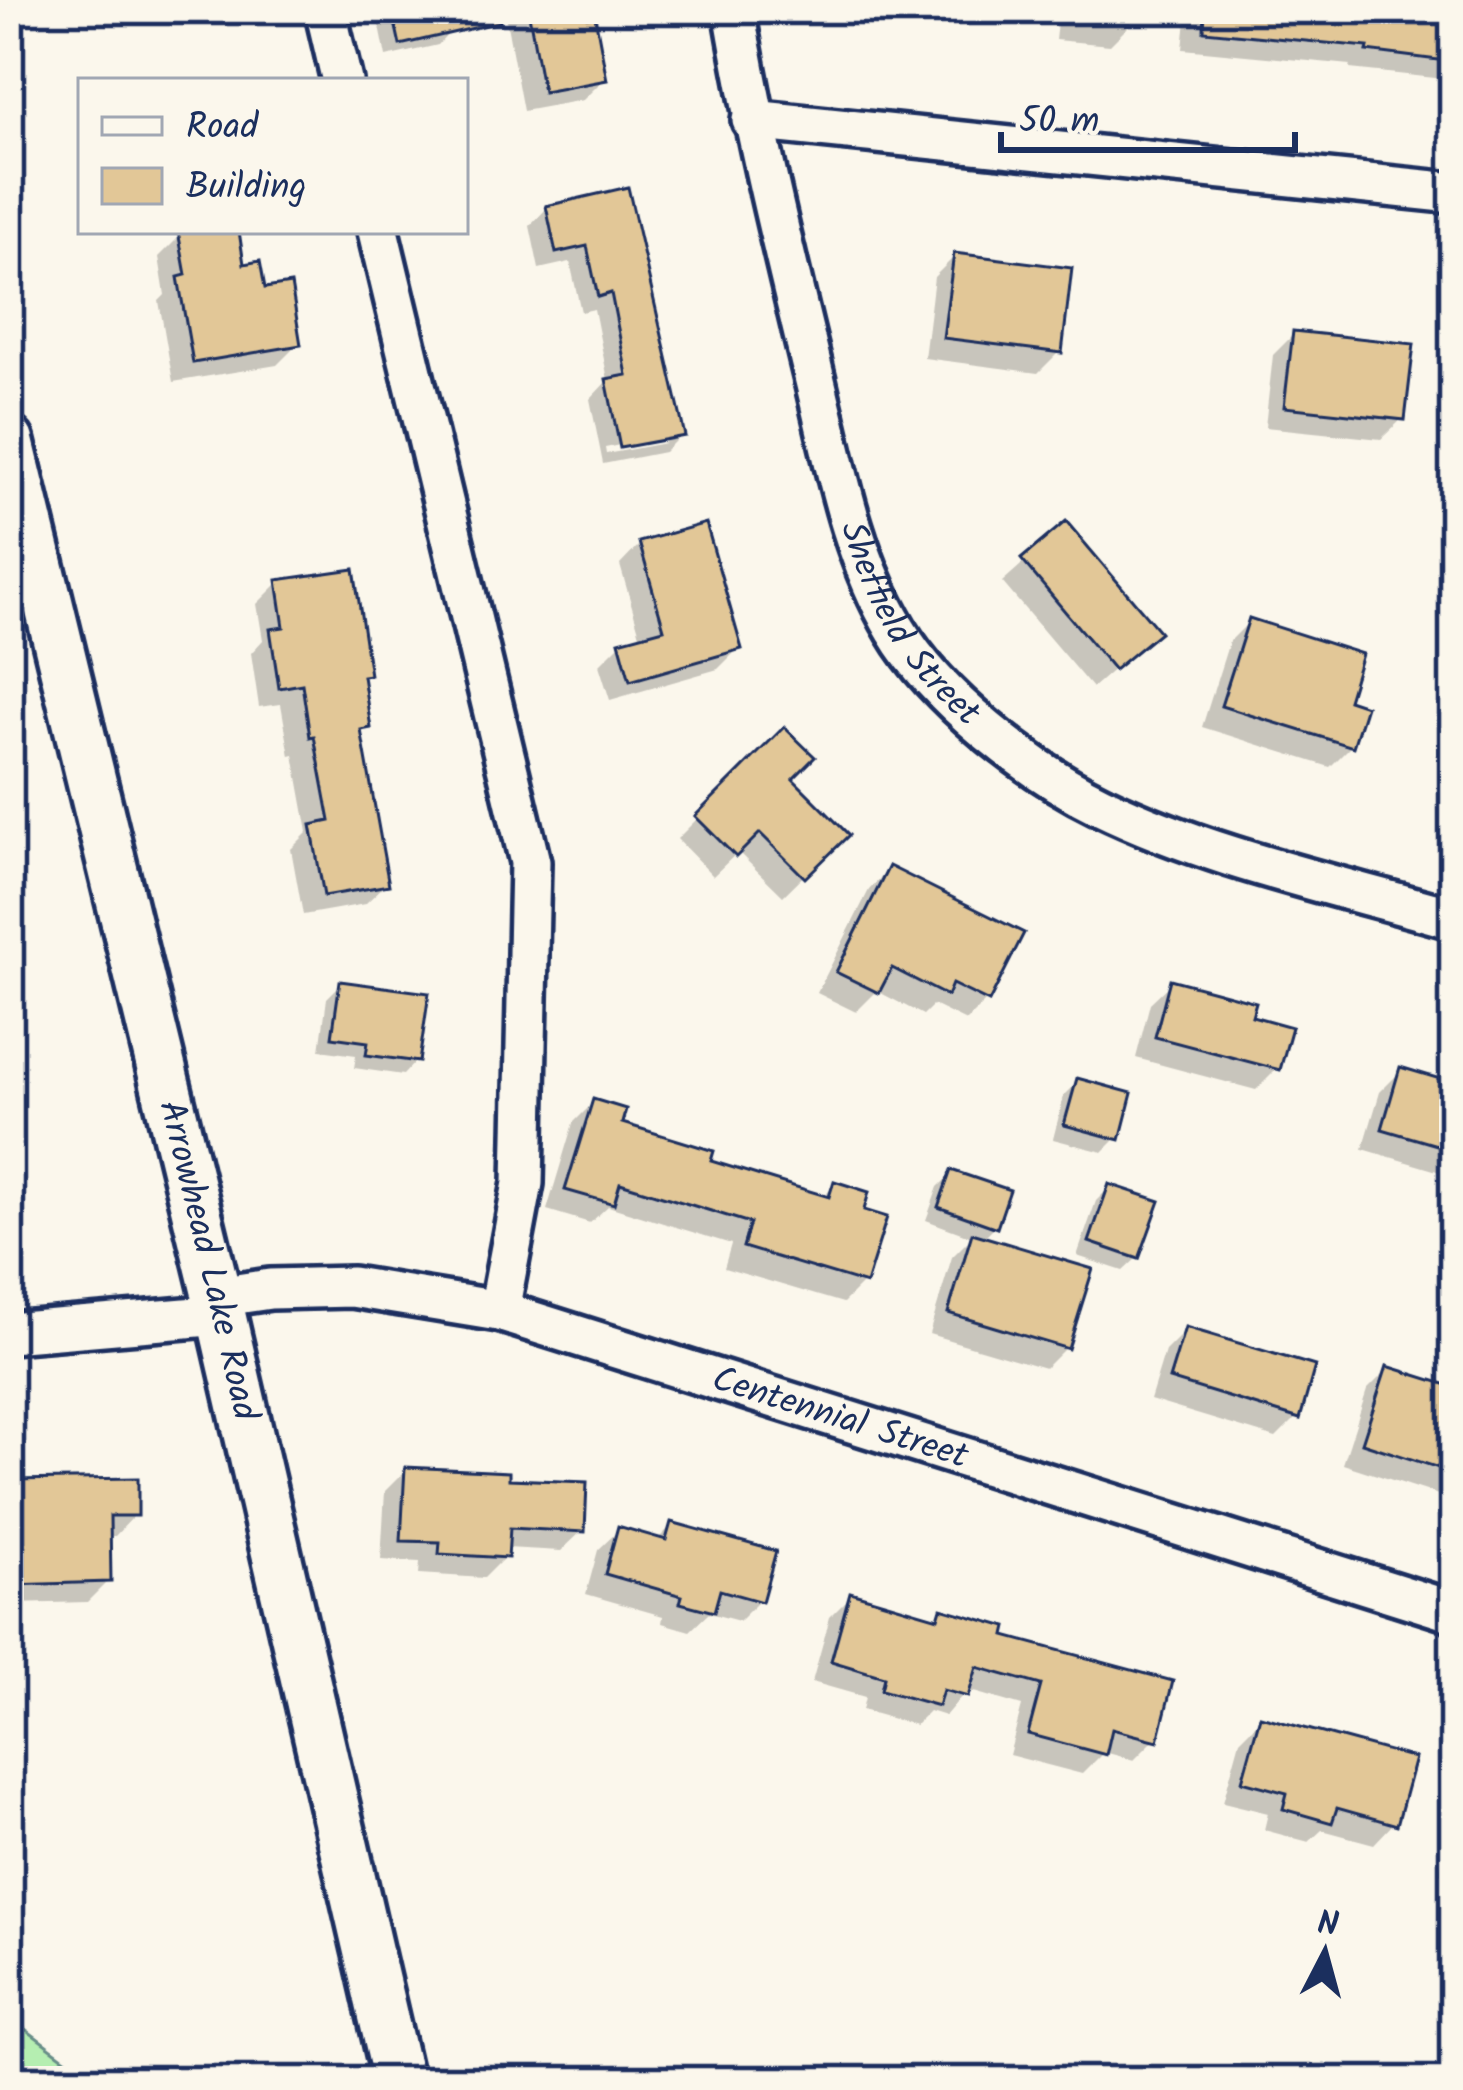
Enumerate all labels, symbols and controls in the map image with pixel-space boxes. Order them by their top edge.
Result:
legend [78,78,468,234]
scale bar [1001,78,1295,152]
text: 50 m [1019,94,1099,151]
text: Road [186,100,259,157]
text: Building [186,160,306,217]
street label: Sheffield Street [823,514,994,741]
street label: Arrowhead Lake Road [142,1094,273,1427]
street label: Centennial Street [705,1351,976,1486]
north arrow [1265,1892,1385,2012]
text: N [1315,1898,1341,1953]

